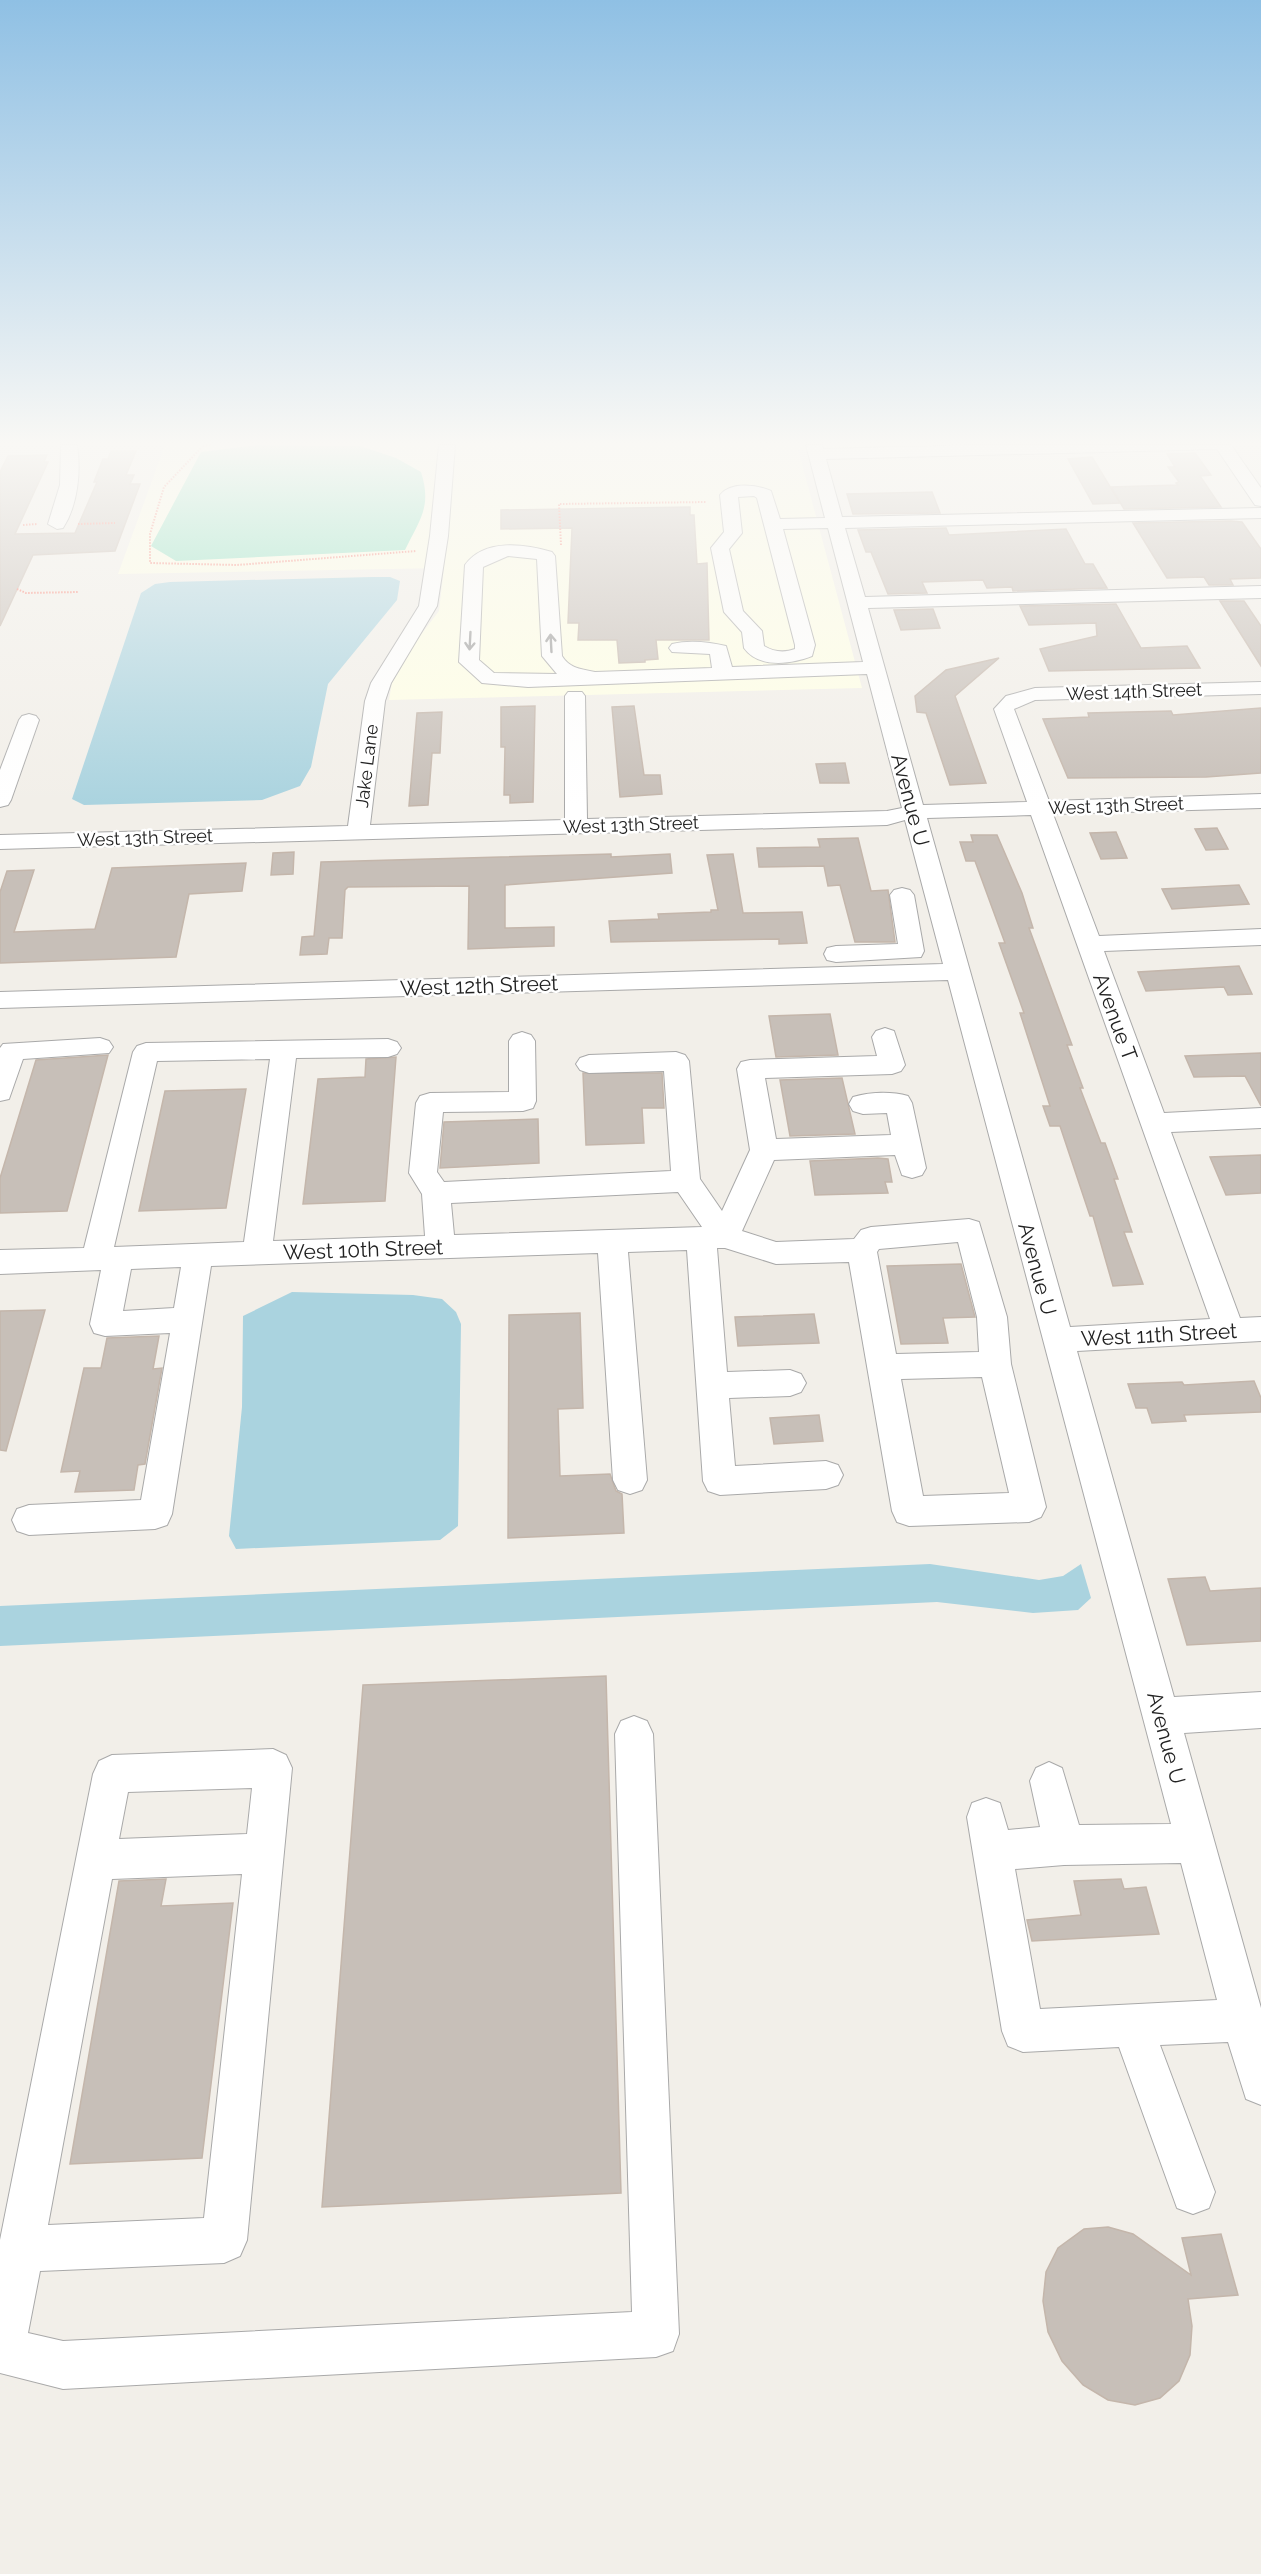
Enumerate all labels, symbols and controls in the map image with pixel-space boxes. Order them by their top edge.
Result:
one-way arrow [465,630,476,650]
one-way arrow [545,633,556,653]
street label: West 14th Street [1066,679,1202,704]
street label: Jake Lane [351,723,382,809]
street label: Avenue U [886,751,935,849]
street label: West 13th Street [1048,793,1184,818]
street label: West 13th Street [563,812,699,837]
street label: West 13th Street [77,825,213,850]
street label: West 12th Street [399,970,558,1001]
street label: Avenue T [1088,970,1143,1064]
street label: Avenue U [1013,1220,1062,1318]
street label: West 10th Street [283,1234,443,1265]
street label: West 11th Street [1080,1318,1238,1351]
street label: Avenue U [1142,1689,1191,1787]

